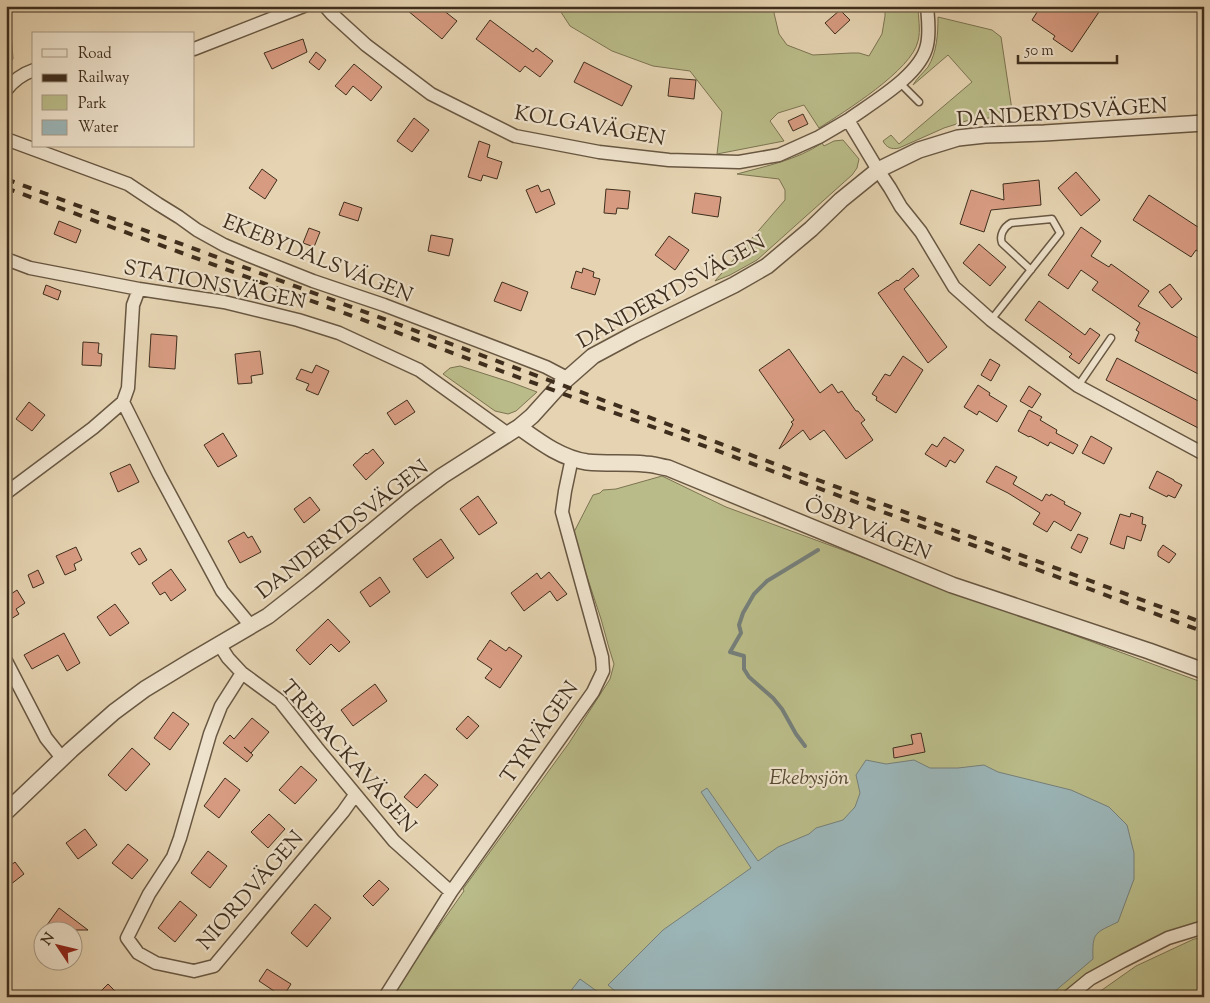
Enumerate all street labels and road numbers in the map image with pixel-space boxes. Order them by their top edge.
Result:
street label: DANDERYDSVÄGEN [956,92,1169,136]
street label: KOLGAVÄGEN [512,99,668,155]
street label: EKEBYDALSVÄGEN [218,208,417,312]
street label: DANDERYDSVÄGEN [572,228,772,357]
street label: STATIONSVÄGEN [121,254,309,318]
street label: DANDERYDSVÄGEN [251,454,436,607]
street label: ÖSBYVÄGEN [799,491,935,569]
street label: TREBACKAVÄGEN [273,674,423,841]
street label: TYRVÄGEN [494,676,587,790]
street label: NIORDVÄGEN [191,825,312,958]

